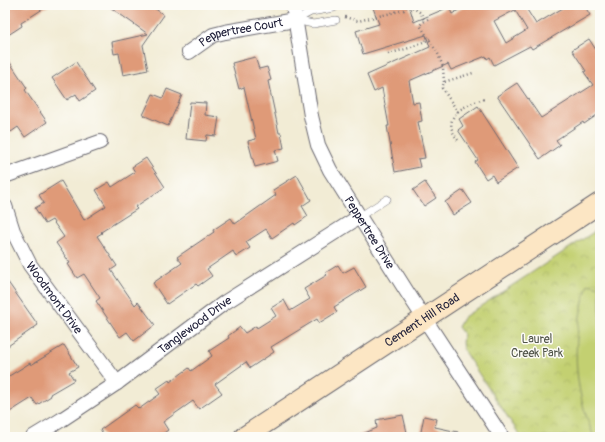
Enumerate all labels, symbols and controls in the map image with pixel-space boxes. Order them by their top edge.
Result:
street label: Peppertree Court [196,15,284,50]
street label: Peppertree Drive [341,193,398,272]
street label: Woodmont Drive [23,259,86,337]
street label: Cement Hill Road [382,290,462,350]
street label: Tanglewood Drive [155,293,234,357]
park label: Laurel Creek Park [511,332,563,361]

